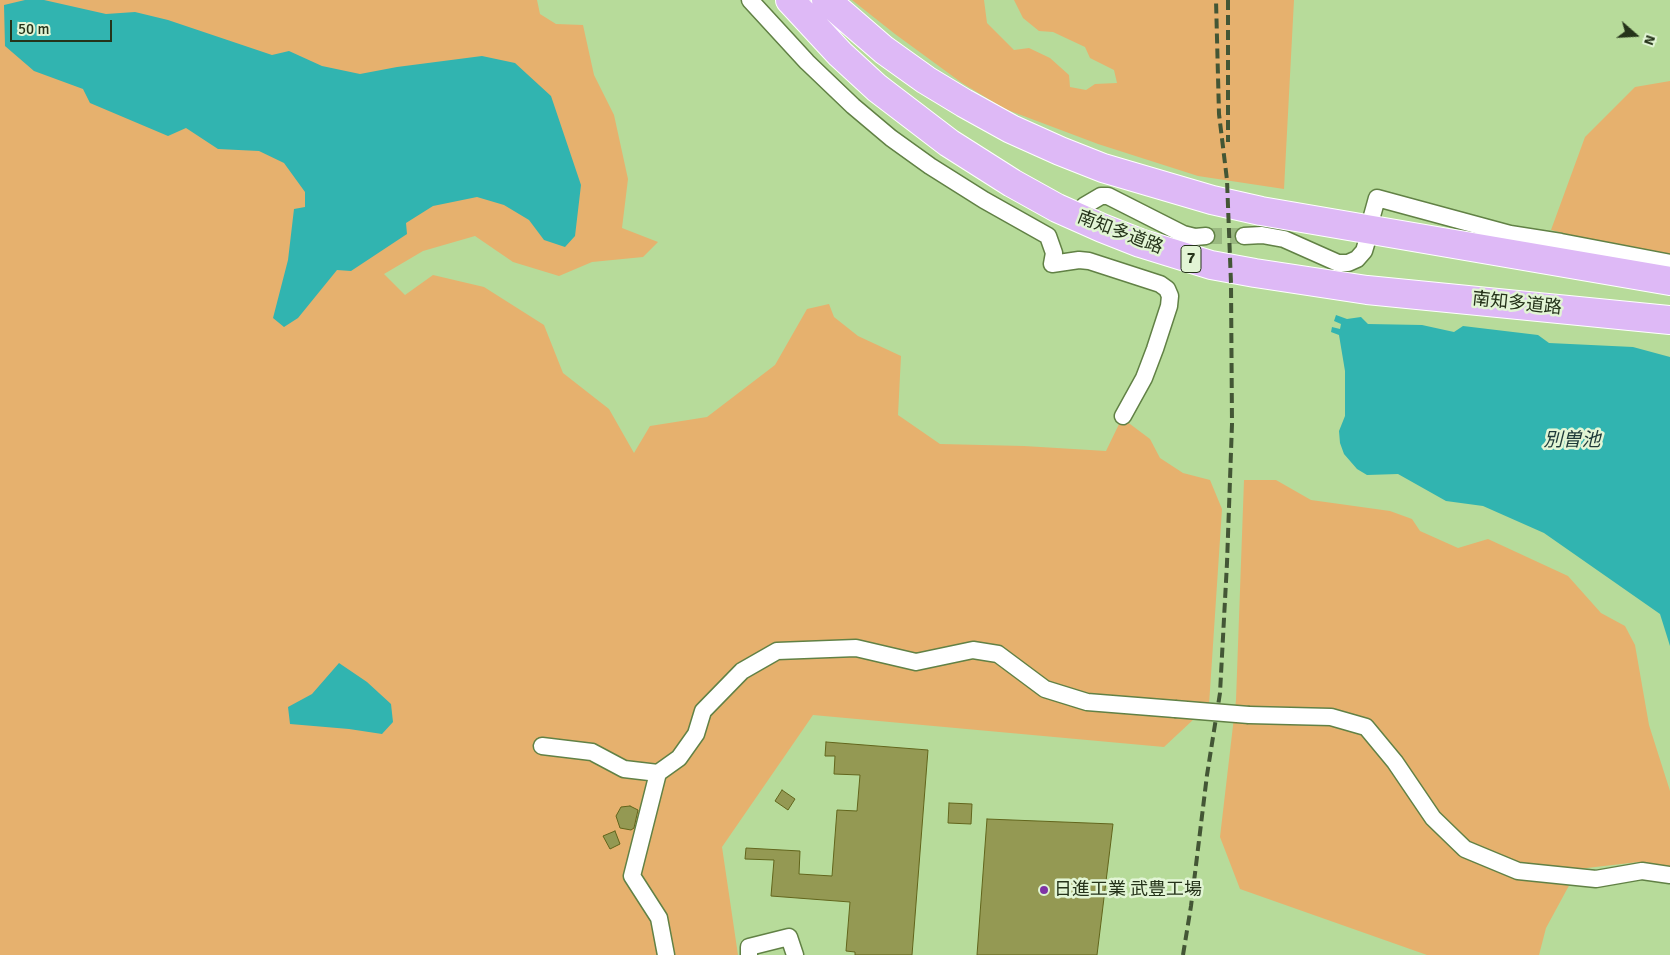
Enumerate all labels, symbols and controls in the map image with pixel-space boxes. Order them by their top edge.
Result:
scale bar [12,10,115,42]
north arrow [1610,10,1660,60]
text: 50 m [18,20,49,38]
text: N [1640,33,1659,47]
street label: 南知多道路 [1074,207,1166,259]
road number: 7 [1181,245,1201,272]
street label: 南知多道路 [1471,289,1563,319]
water label: 別曽池 [1544,430,1600,452]
place label: 日進工業 武豊工場 [1054,879,1202,901]
marker: 日進工業 武豊工場 [1038,884,1050,896]

